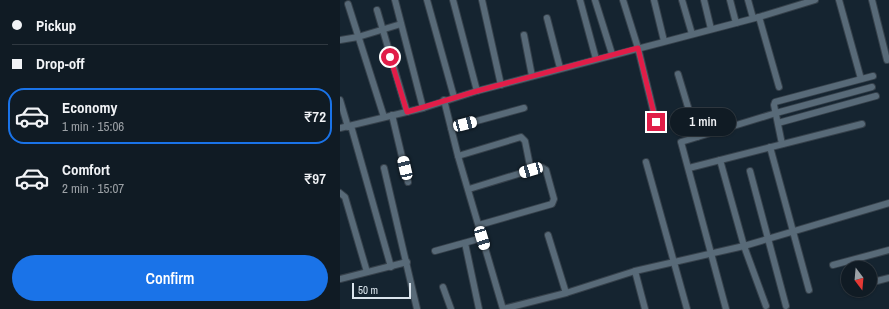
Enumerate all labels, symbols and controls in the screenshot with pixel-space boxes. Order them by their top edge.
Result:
text: Pickup [36,15,76,36]
route start [381,48,399,66]
text: Drop-off [36,53,85,74]
text: Economy [62,97,117,118]
icon: car [14,98,50,134]
text: ₹72 [304,106,326,127]
callout: 1 min [670,108,736,136]
route end [647,113,665,131]
text: 1 min [689,113,717,130]
car [452,115,478,133]
text: 1 min · 15:06 [62,118,124,135]
car [396,155,414,181]
text: Comfort [62,159,110,180]
icon: car [14,160,50,196]
car [518,161,544,179]
text: ₹97 [304,168,326,189]
text: 2 min · 15:07 [62,180,124,197]
car [473,225,491,251]
button: Confirm [12,255,328,301]
north arrow [841,261,877,297]
map controls [841,261,877,297]
scale bar [352,281,411,300]
text: 50 m [358,283,378,297]

